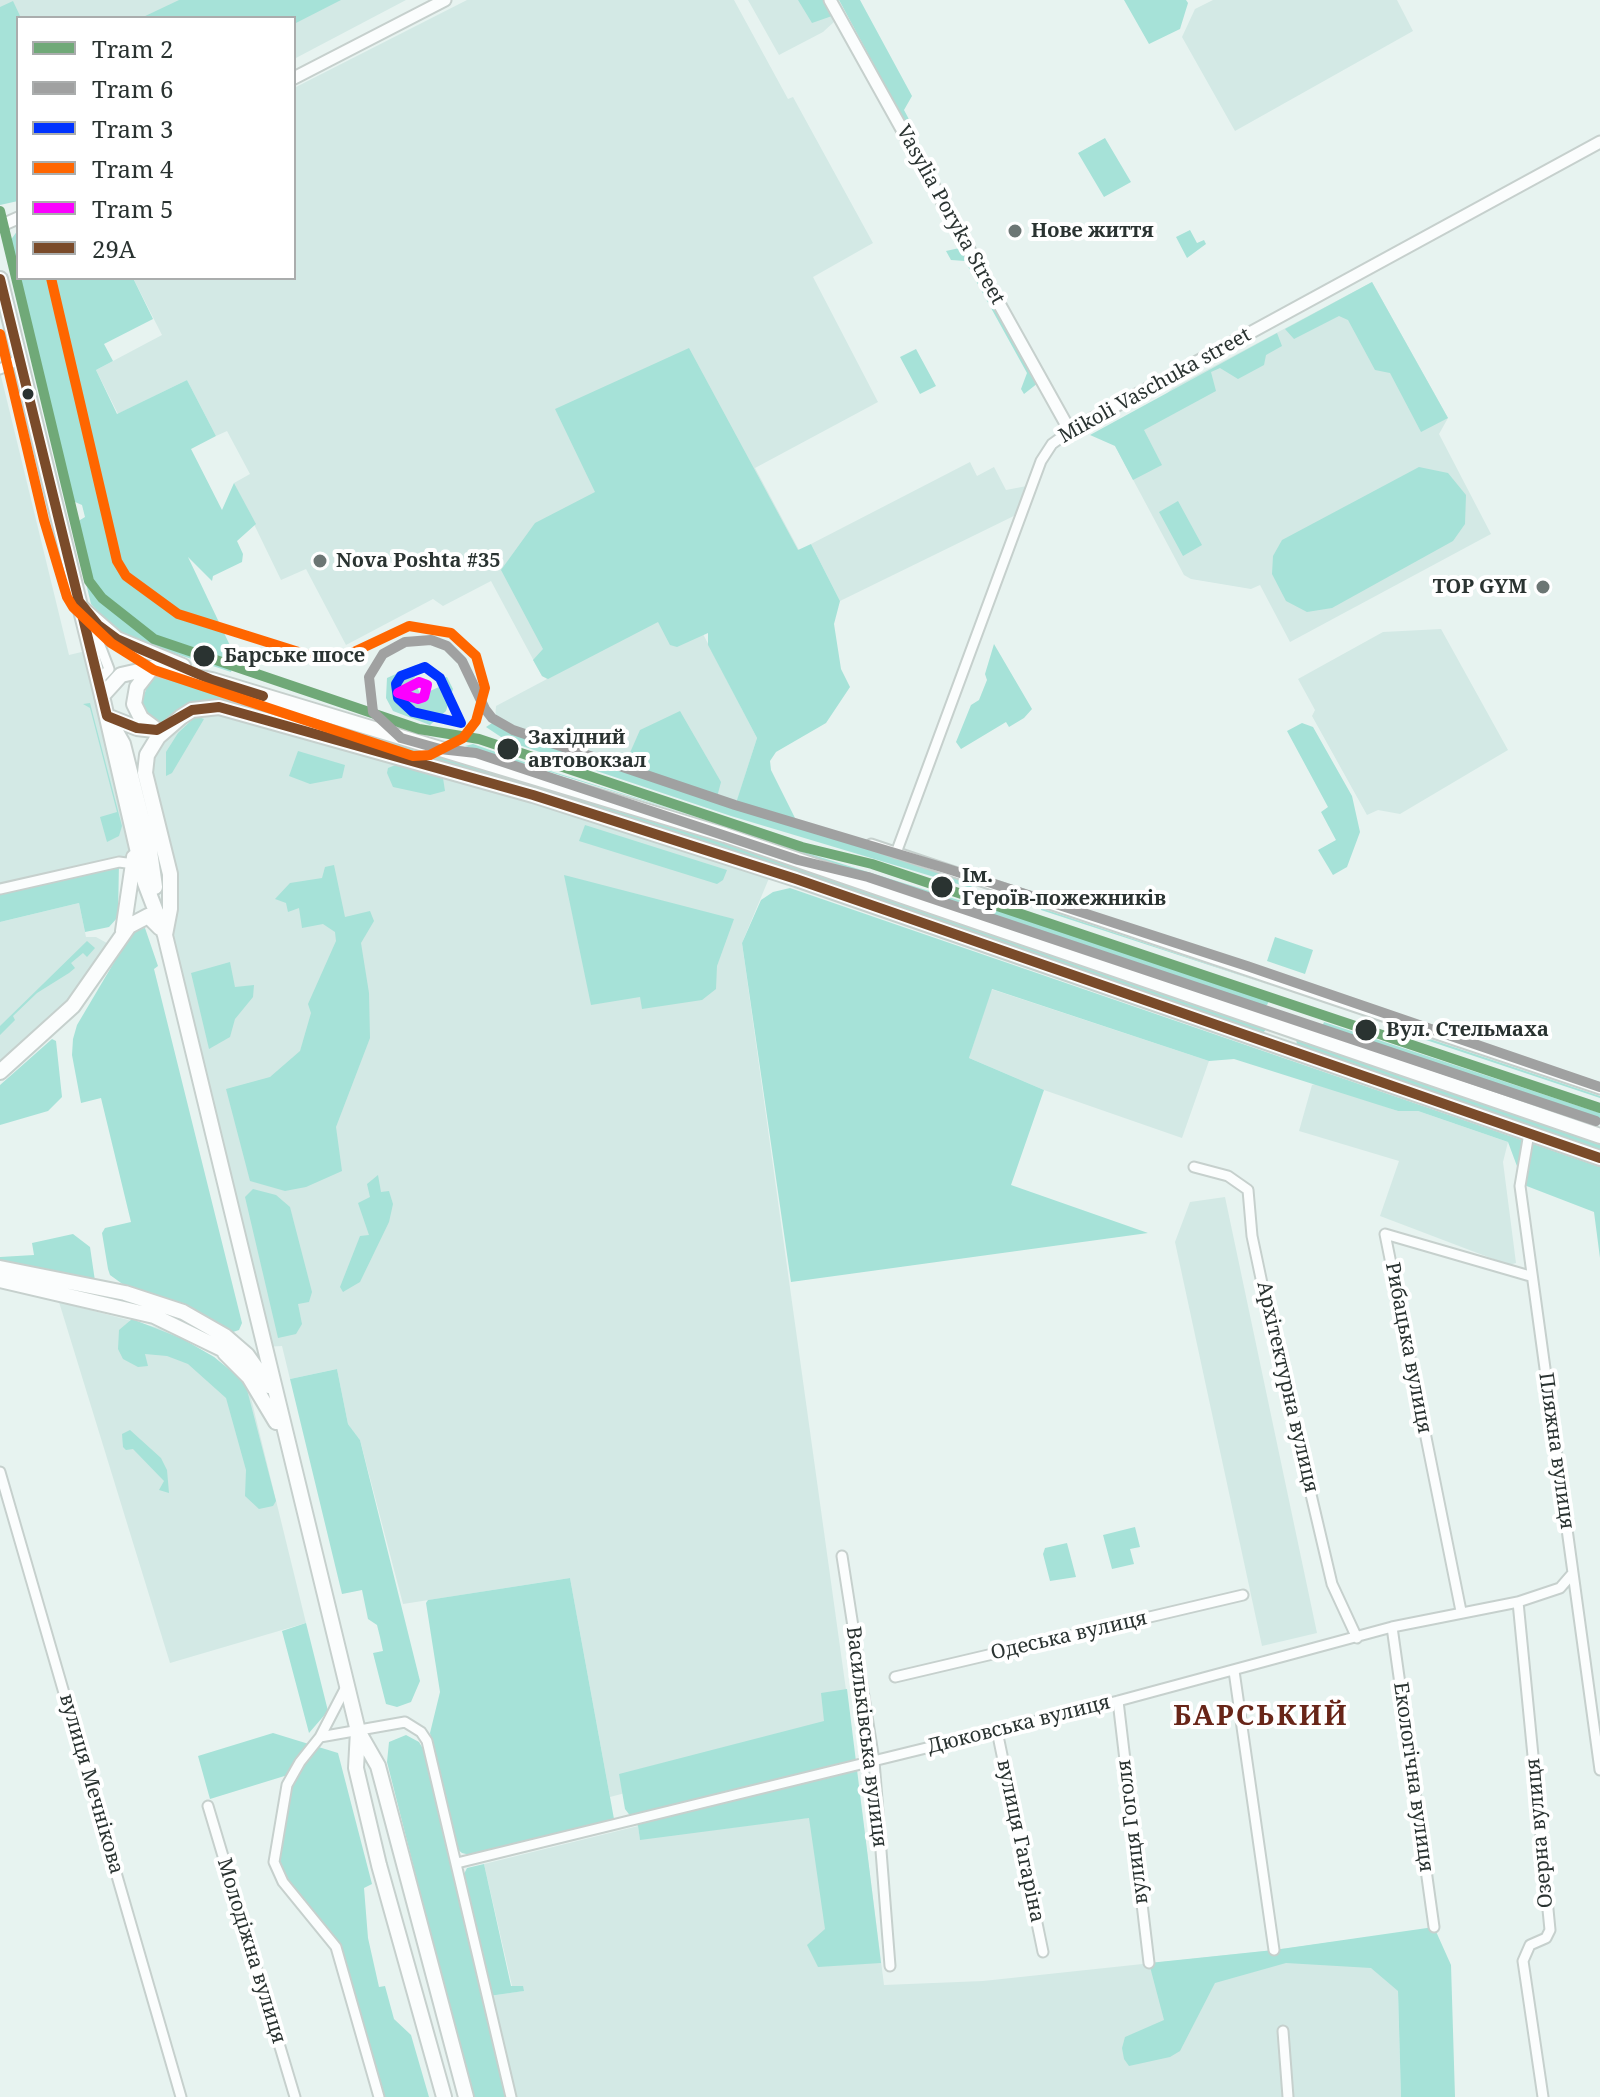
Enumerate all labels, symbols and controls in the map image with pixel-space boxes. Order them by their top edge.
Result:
legend [16,16,296,280]
text: Tram 2 [92,32,173,65]
text: Tram 6 [92,72,173,105]
text: Tram 3 [92,112,173,145]
street label: Vasylia Poryka Street [891,121,1009,309]
text: Tram 4 [92,152,173,185]
text: Tram 5 [92,192,173,225]
place label: Нове життя [1031,219,1154,243]
marker: Нове життя [1006,222,1024,240]
text: 29А [92,232,136,265]
street label: Mikoli Vaschuka street [1055,323,1255,449]
unlabelled marker [20,386,36,402]
place label: Nova Poshta #35 [336,549,501,573]
marker: Nova Poshta #35 [311,552,329,570]
place label: TOP GYM [1433,575,1527,599]
marker: TOP GYM [1534,578,1552,596]
marker: Барське шосе [191,643,217,669]
place label: Барське шосе [224,644,365,668]
place label: Західний автовокзал [528,726,646,773]
marker: Західний автовокзал [495,736,521,762]
place label: Ім. Героїв-пожежників [962,864,1166,911]
marker: Ім. Героїв-пожежників [929,874,955,900]
marker: Вул. Стельмаха [1353,1017,1379,1043]
place label: Вул. Стельмаха [1386,1018,1549,1042]
street label: Рибацька вулиця [1380,1260,1436,1436]
street label: Архітектурна вулиця [1251,1279,1323,1495]
street label: Пляжна вулиця [1533,1371,1579,1531]
street label: Одеська вулиця [989,1606,1149,1666]
street label: Васильківська вулиця [841,1625,891,1849]
street label: Екологічна вулиця [1388,1680,1438,1874]
street label: вулиця Мечнікова [54,1691,128,1877]
street label: Дюковська вулиця [925,1691,1113,1759]
district label: БАРСЬКИЙ [1173,1700,1349,1734]
street label: вулиця Гагаріна [991,1757,1049,1925]
street label: Озерна вулиця [1521,1757,1559,1909]
street label: вулиця Гоголя [1112,1758,1154,1906]
street label: Молодіжна вулиця [211,1855,291,2047]

